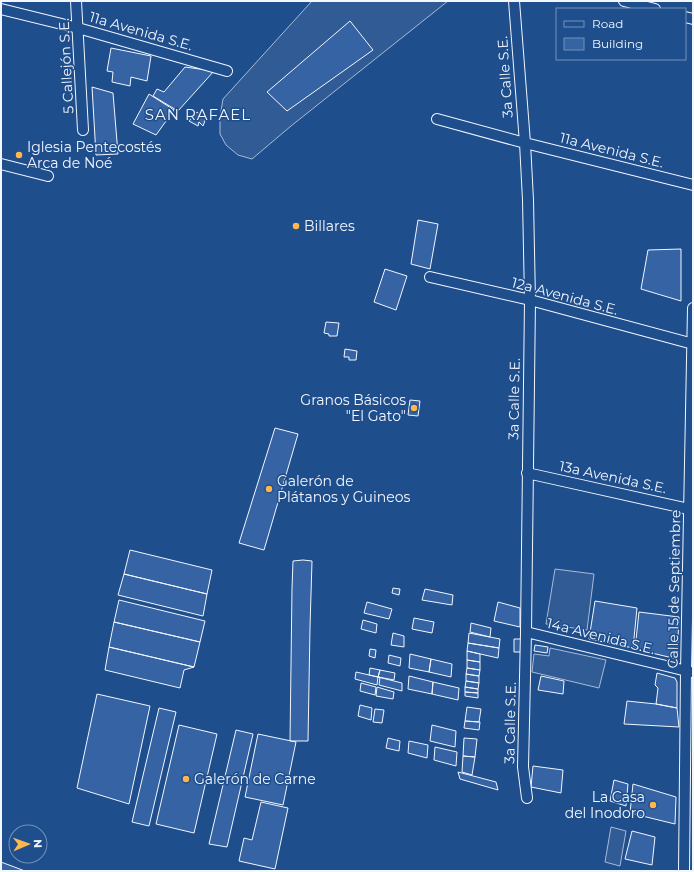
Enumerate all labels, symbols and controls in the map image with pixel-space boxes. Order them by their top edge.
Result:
street label: 11a Avenida S.E. [87,8,195,54]
legend [556,8,686,60]
text: Road [592,16,623,31]
street label: 5 Callejón S.E. [55,18,77,114]
street label: 3a Calle S.E. [493,35,517,118]
text: Building [592,36,643,51]
district label: SAN RAFAEL [145,105,251,124]
street label: 11a Avenida S.E. [558,128,666,172]
place label: Iglesia Pentecostés Arca de Noé [27,138,161,172]
marker: Iglesia Pentecostés Arca de Noé [14,150,24,160]
place label: Billares [304,217,355,235]
marker: Billares [291,221,301,231]
street label: 12a Avenida S.E. [510,273,620,319]
street label: 3a Calle S.E. [504,358,524,440]
place label: Granos Básicos "El Gato" [300,391,406,425]
marker: Granos Básicos "El Gato" [409,403,419,413]
street label: 13a Avenida S.E. [558,457,668,497]
place label: Galerón de Plátanos y Guineos [277,472,410,506]
marker: Galerón de Plátanos y Guineos [264,484,274,494]
street label: Calle 15 de Septiembre [664,510,684,668]
street label: 14a Avenida S.E. [545,614,657,658]
street label: 3a Calle S.E. [500,682,520,764]
place label: Galerón de Carne [194,770,316,788]
marker: Galerón de Carne [181,774,191,784]
place label: La Casa del Inodoro [565,788,645,822]
marker: La Casa del Inodoro [648,800,658,810]
north arrow [8,824,48,864]
text: N [31,839,45,848]

